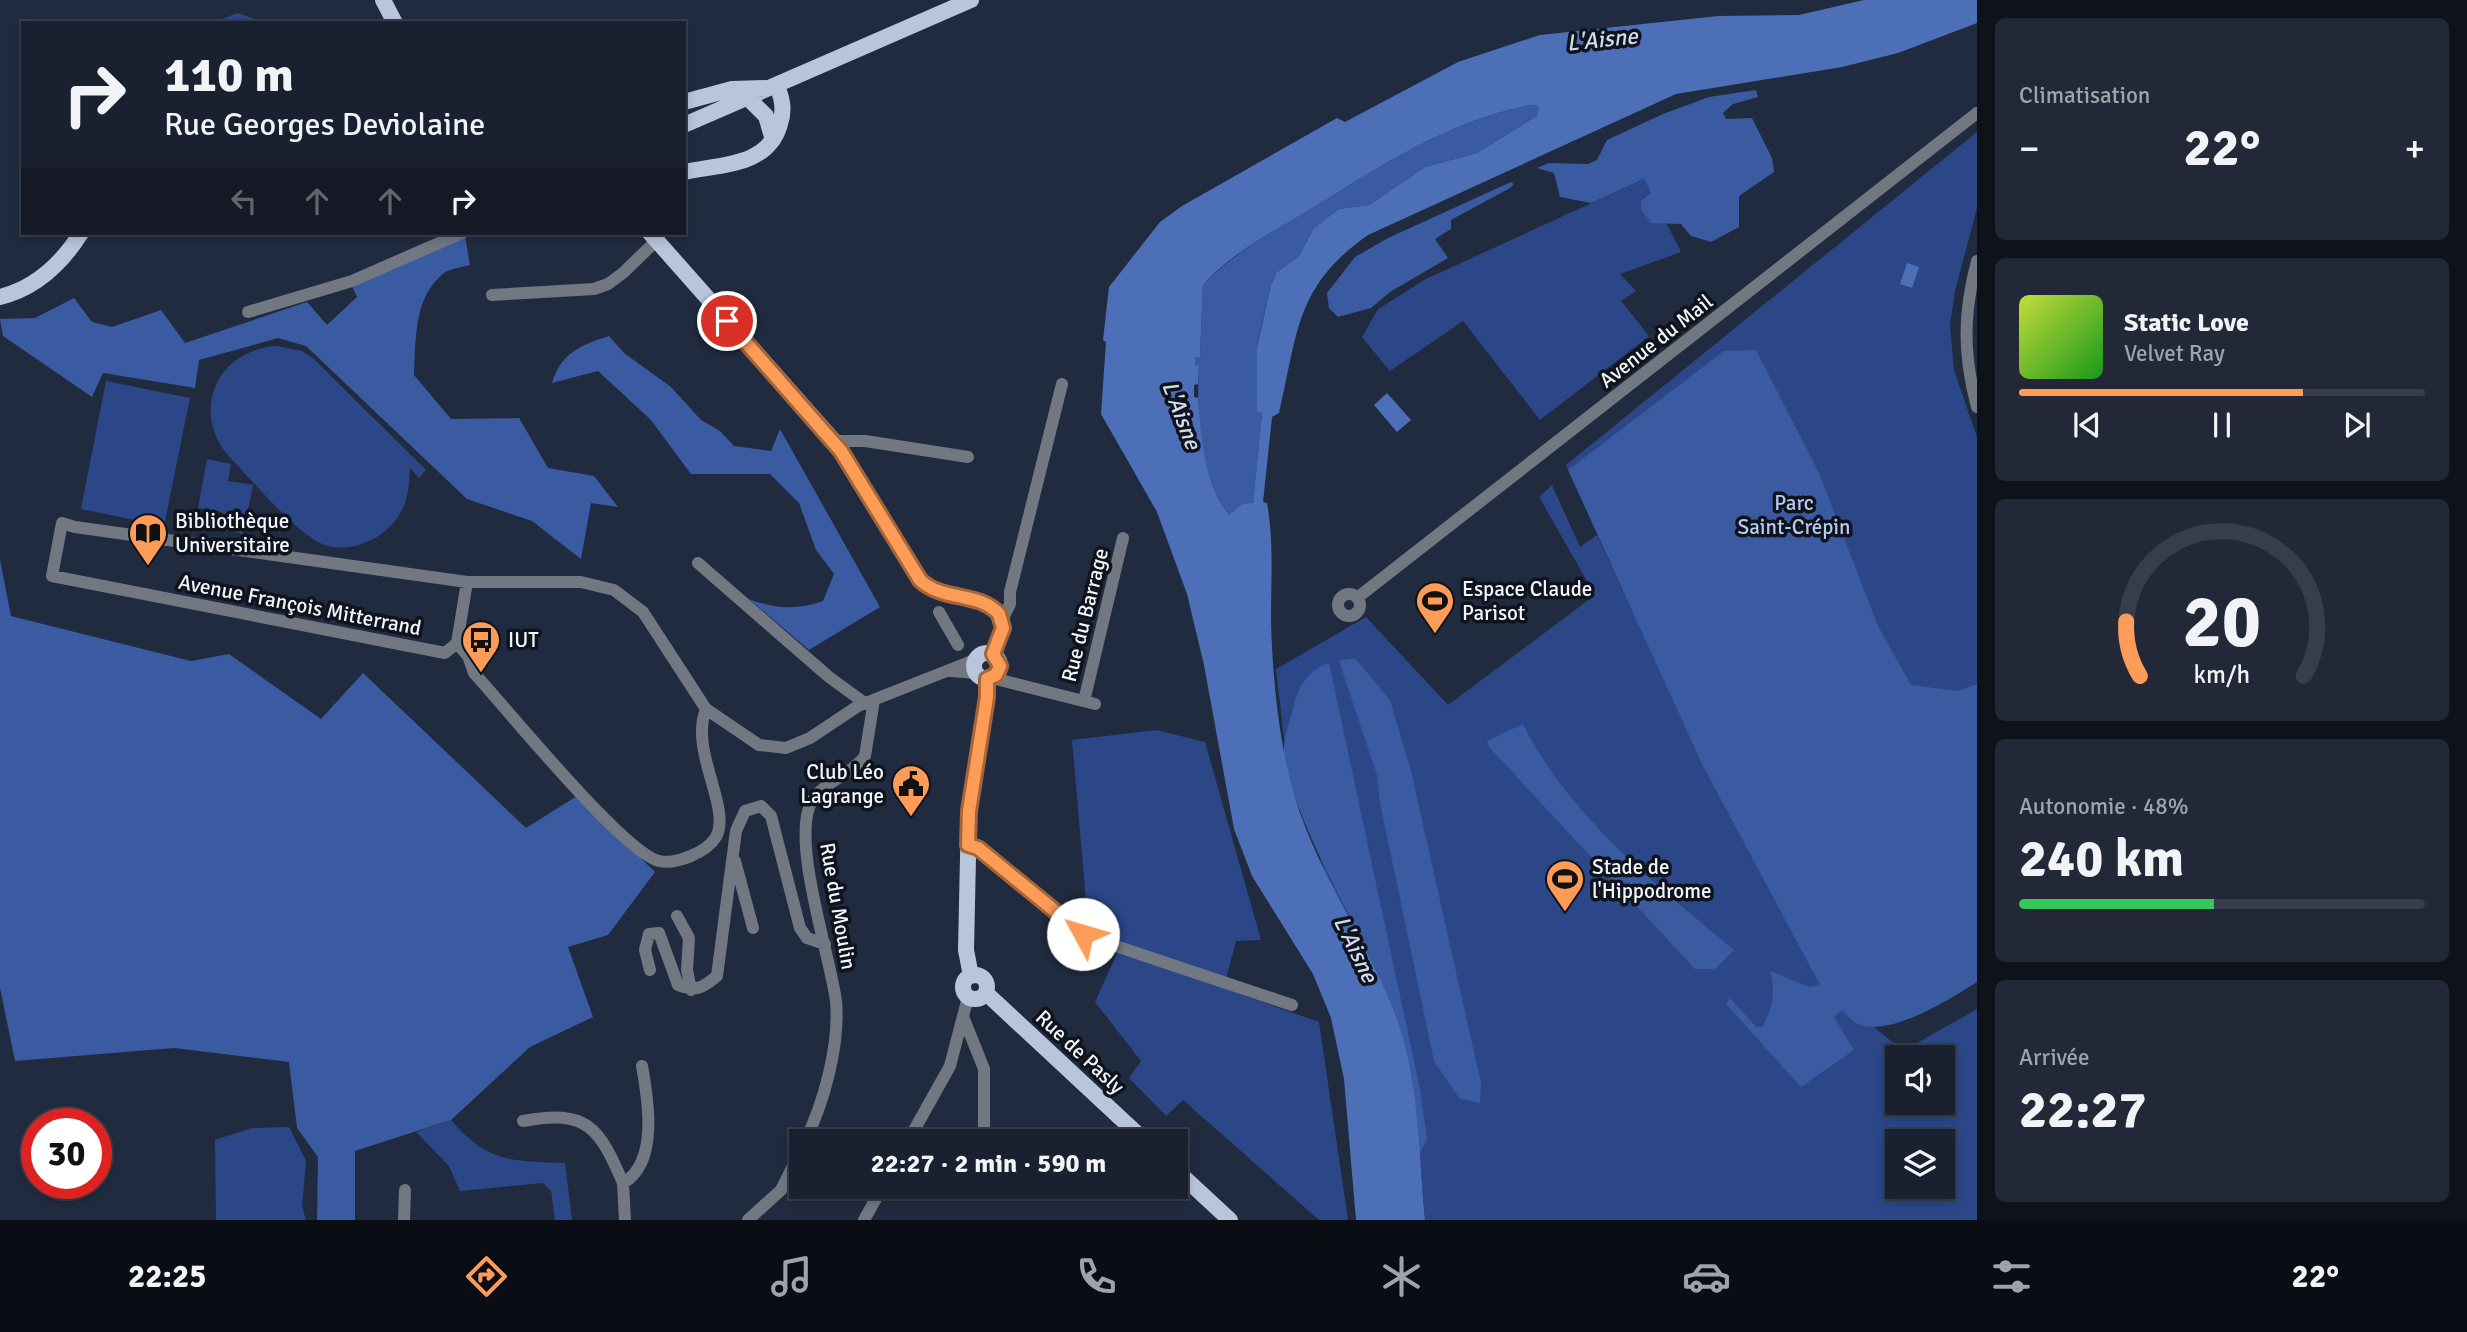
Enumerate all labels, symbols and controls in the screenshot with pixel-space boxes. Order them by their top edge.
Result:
water label: L'Aisne [1565,21,1640,58]
text: 110 m [164,45,294,105]
icon: right [49,49,140,140]
text: Climatisation [2019,81,2150,110]
text: Rue Georges Deviolaine [164,105,485,144]
text: 22° [2184,116,2260,180]
text: − [2019,125,2040,172]
text: + [2404,125,2425,172]
icon: left [225,182,263,220]
icon: ahead [298,182,336,220]
icon: ahead [371,182,409,220]
icon: right [444,182,482,220]
street label: Avenue du Mail [1594,289,1718,393]
pin [697,291,757,351]
icon: arrive [708,302,746,340]
text: Static Love [2124,307,2249,339]
text: Velvet Ray [2124,339,2225,368]
water label: L'Aisne [1155,377,1208,455]
icon: previous [2068,406,2106,444]
icon: pause [2203,406,2241,444]
icon: next [2338,406,2376,444]
park label: Parc Saint-Crépin [1737,490,1851,540]
place label: Bibliothèque Universitaire [175,508,290,558]
library icon: Bibliothèque Universitaire [127,512,169,567]
street label: Rue du Barrage [1056,545,1114,685]
street label: Avenue François Mitterrand [176,569,424,641]
place label: Espace Claude Parisot [1462,576,1592,626]
text: 20 [2183,578,2261,667]
sports icon: Espace Claude Parisot [1414,580,1456,635]
bus stop icon: IUT [460,619,502,674]
place label: IUT [508,627,539,653]
text: km/h [2194,659,2250,690]
place label: Club Léo Lagrange [800,759,884,809]
public building icon: Club Léo Lagrange [890,763,932,818]
text: Autonomie · 48% [2019,792,2189,821]
text: 240 km [2019,827,2184,891]
street label: Rue du Moulin [814,840,862,972]
place label: Stade de l'Hippodrome [1592,854,1712,904]
sports icon: Stade de l'Hippodrome [1544,858,1586,913]
position arrow [1046,897,1120,971]
water label: L'Aisne [1327,911,1385,989]
street label: Rue de Pasly [1030,1004,1130,1100]
text: Arrivée [2019,1043,2090,1072]
map controls [1885,1045,1955,1199]
button: sound [1885,1045,1955,1115]
text: 22:27 [2019,1078,2147,1142]
speed limit sign: 30 [21,1108,112,1199]
button: layers [1885,1129,1955,1199]
text: 22:27 · 2 min · 590 m [871,1148,1106,1180]
icon: directions [462,1252,511,1301]
icon: music [767,1252,816,1301]
icon: phone [1072,1252,1121,1301]
icon: climate [1377,1252,1426,1301]
icon: car [1682,1252,1731,1301]
icon: filters [1987,1252,2036,1301]
text: 22:25 [128,1257,206,1296]
text: 22° [2292,1257,2339,1296]

